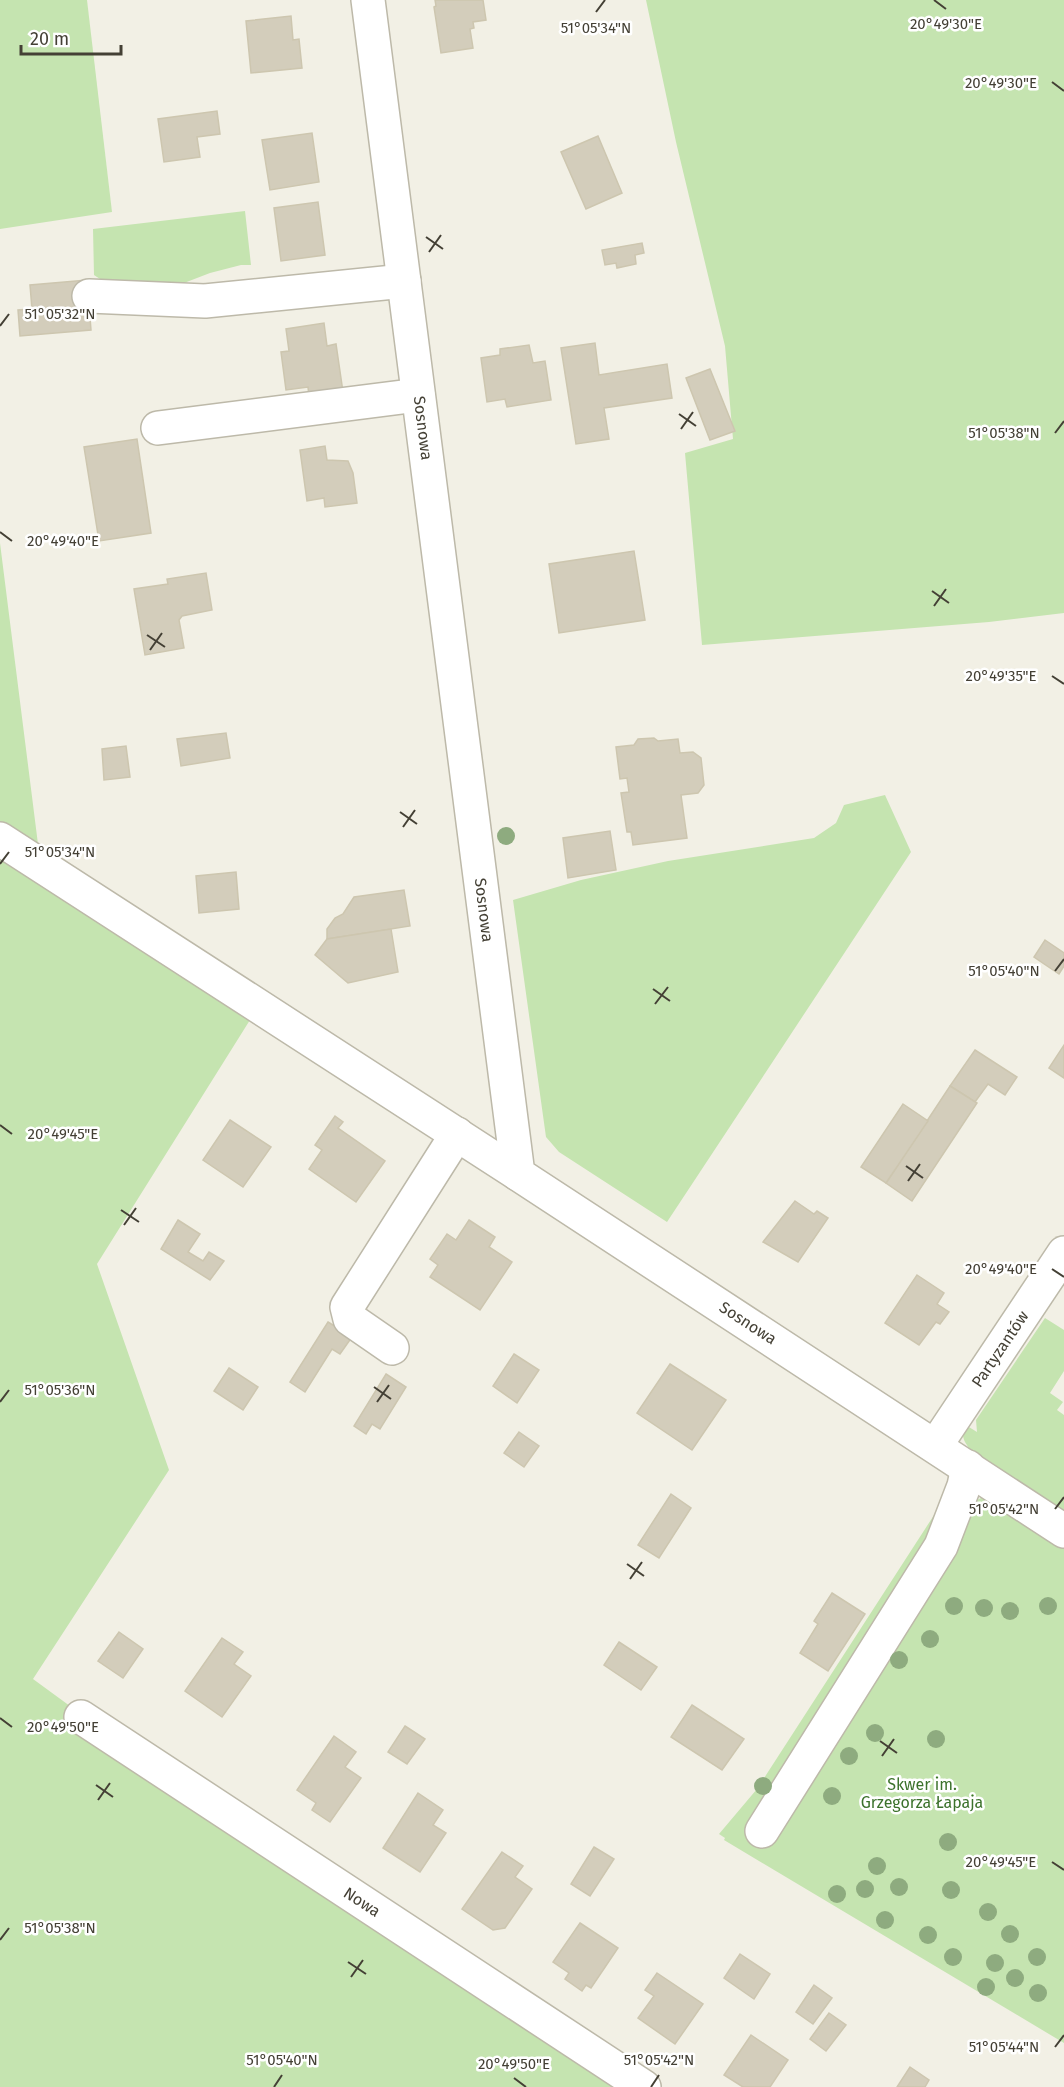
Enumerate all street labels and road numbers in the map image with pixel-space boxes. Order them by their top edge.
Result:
street label: Sosnowa [410,395,436,461]
street label: Sosnowa [471,877,497,943]
street label: Sosnowa [716,1298,780,1348]
street label: Partyzantów [968,1307,1033,1391]
street label: Nowa [340,1883,384,1921]

